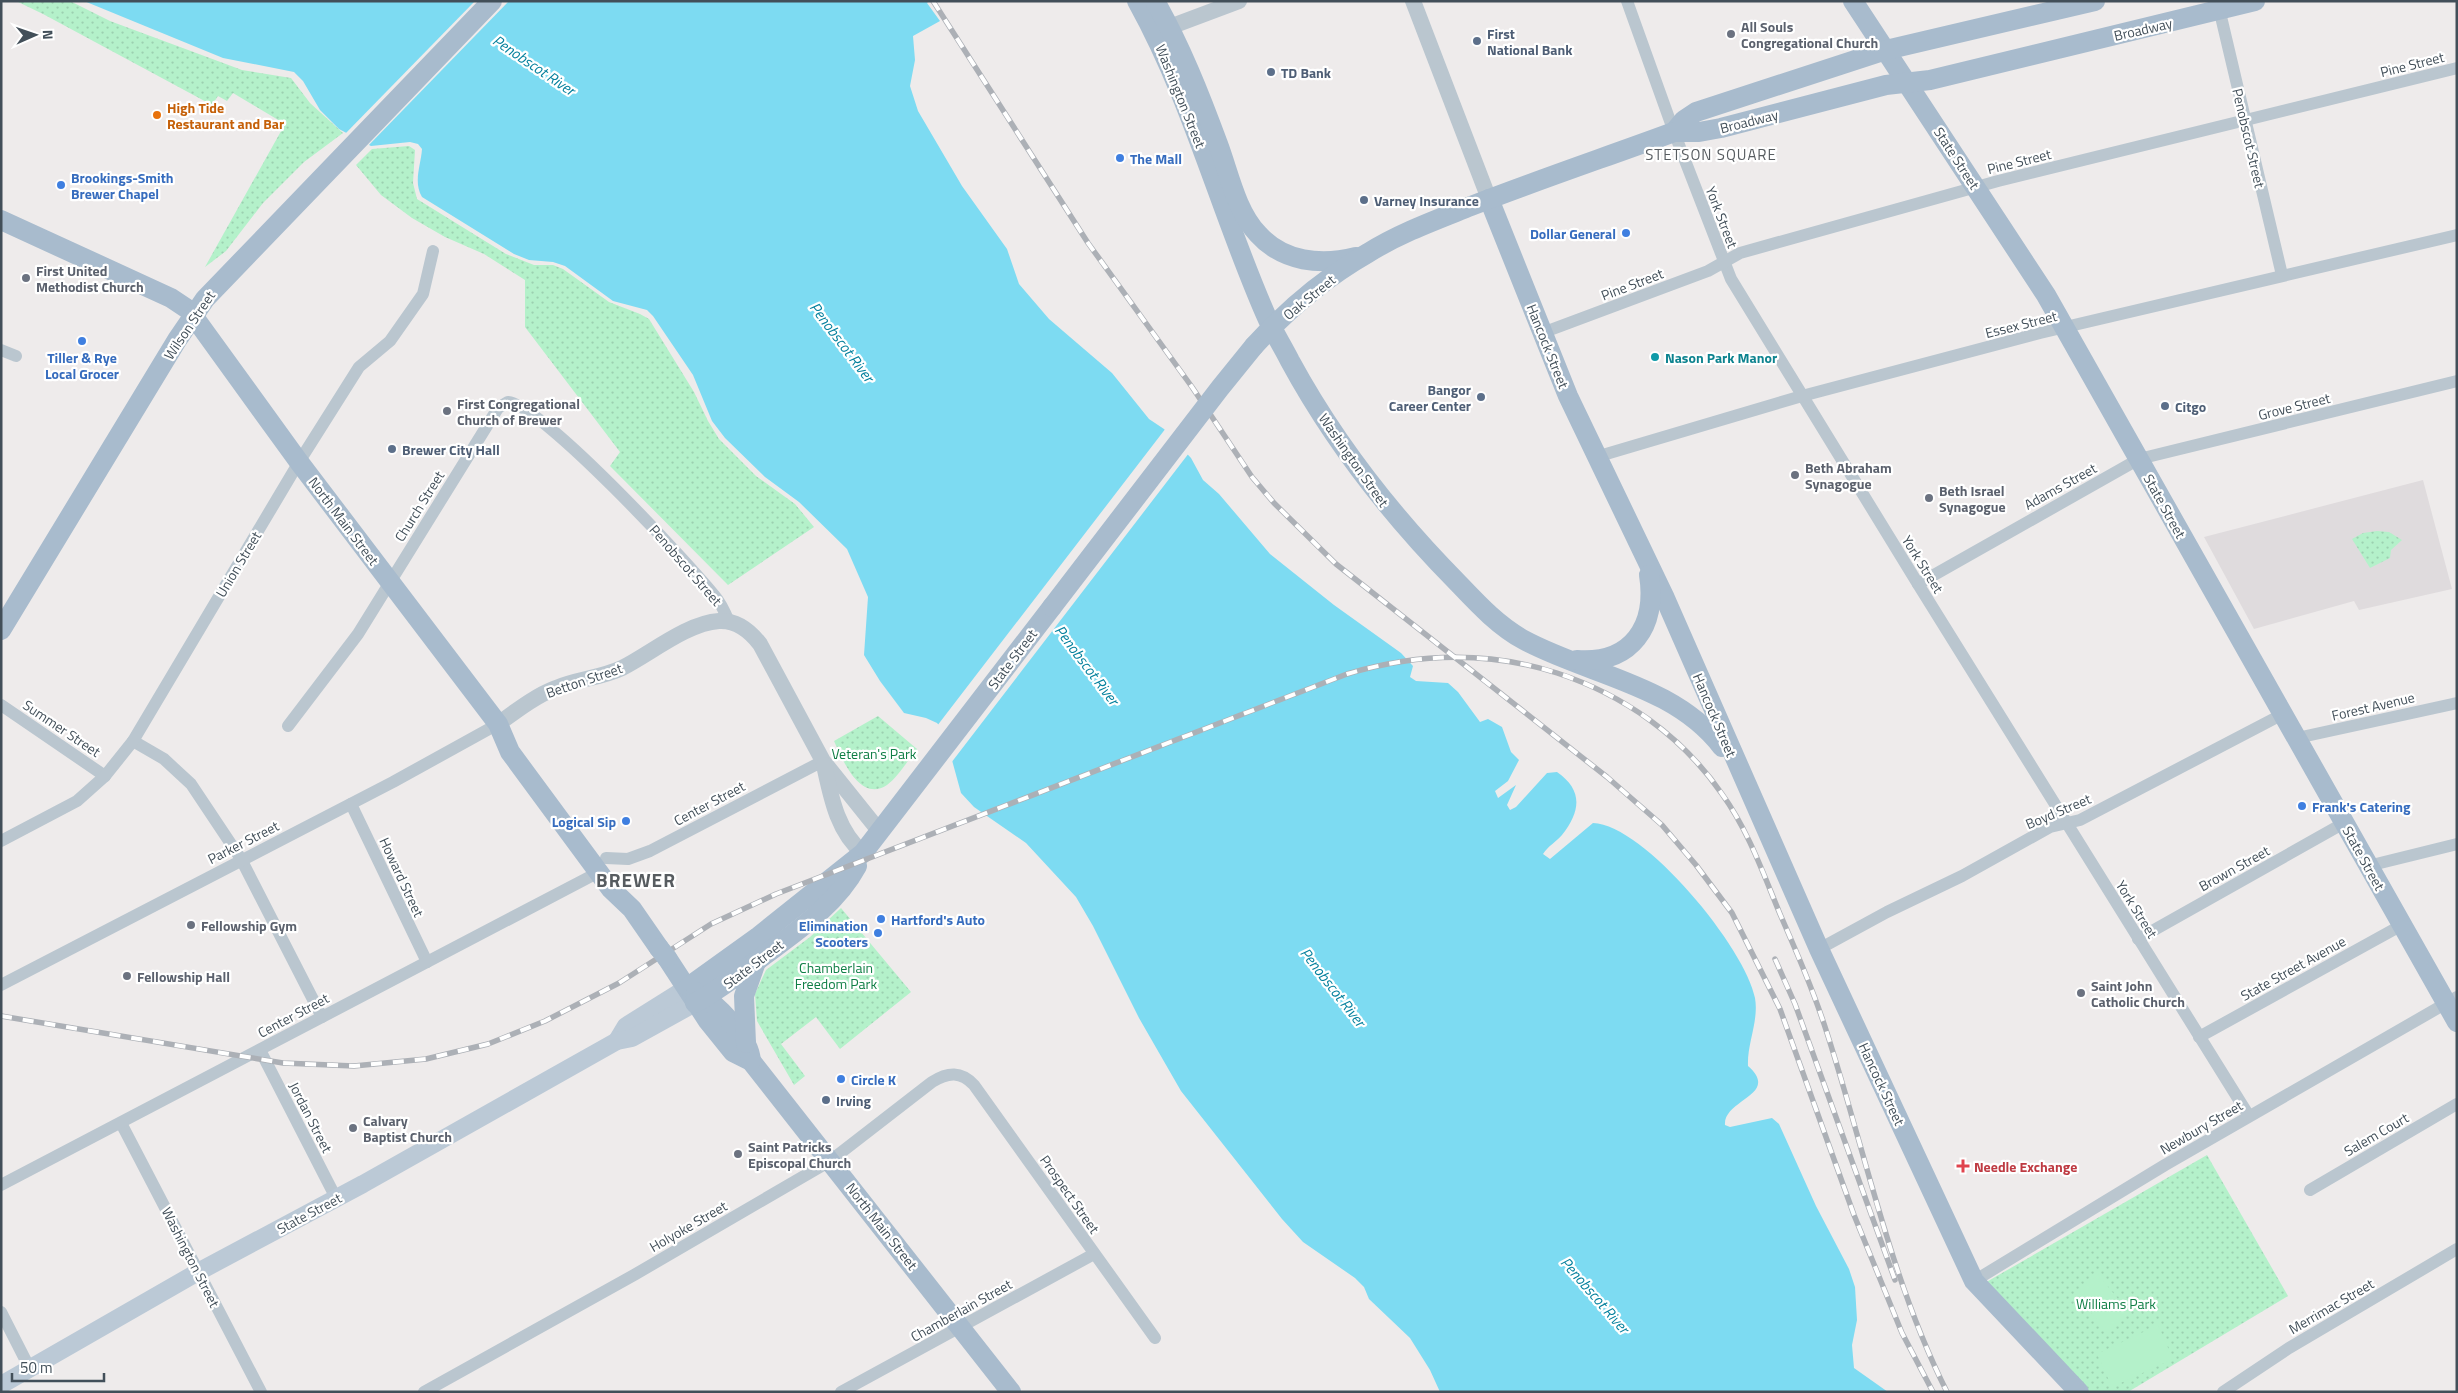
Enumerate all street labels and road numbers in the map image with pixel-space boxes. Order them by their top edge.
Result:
street label: Broadway [2112,12,2175,46]
street label: Washington Street [1151,41,1211,151]
street label: Pine Street [2378,46,2446,82]
street label: Penobscot Street [2227,86,2271,190]
street label: Broadway [1718,104,1781,138]
street label: State Street [1929,123,1985,193]
street label: Pine Street [1985,143,2053,179]
street label: York Street [1701,183,1743,251]
street label: Pine Street [1598,262,1666,305]
street label: Oak Street [1278,269,1340,325]
street label: Wilson Street [158,286,220,364]
street label: Hancock Street [1522,301,1575,391]
street label: Essex Street [1983,305,2059,343]
street label: Grove Street [2256,387,2332,425]
street label: Washington Street [1314,409,1394,511]
street label: Adams Street [2020,457,2100,515]
street label: Church Street [389,466,449,546]
street label: State Street [2139,470,2191,542]
street label: North Main Street [304,472,384,570]
street label: Penobscot Street [645,520,727,610]
street label: Union Street [210,527,266,601]
street label: York Street [1897,531,1949,597]
street label: State Street [982,624,1042,693]
street label: Betton Street [543,657,625,703]
street label: Hancock Street [1688,670,1742,760]
street label: Forest Avenue [2329,686,2417,726]
street label: Summer Street [19,694,105,762]
street label: Center Street [670,775,748,831]
street label: Boyd Street [2022,788,2094,834]
street label: Parker Street [204,815,282,869]
street label: State Street [2338,822,2390,894]
street label: Howard Street [374,834,430,920]
street label: Brown Street [2195,840,2273,896]
street label: York Street [2111,876,2163,942]
street label: State Street Avenue [2237,930,2349,1006]
street label: State Street [719,934,788,994]
street label: Center Street [254,987,332,1043]
street label: Hancock Street [1854,1039,1910,1129]
street label: Jordan Street [284,1078,338,1156]
street label: Newbury Street [2156,1095,2246,1159]
street label: Salem Court [2340,1107,2412,1161]
street label: Prospect Street [1035,1150,1105,1238]
street label: North Main Street [841,1178,923,1274]
street label: State Street [273,1187,345,1239]
street label: Holyoke Street [645,1195,731,1257]
street label: Washington Street [157,1203,225,1311]
street label: Chamberlain Street [906,1273,1016,1347]
street label: Merrimac Street [2284,1273,2378,1339]

